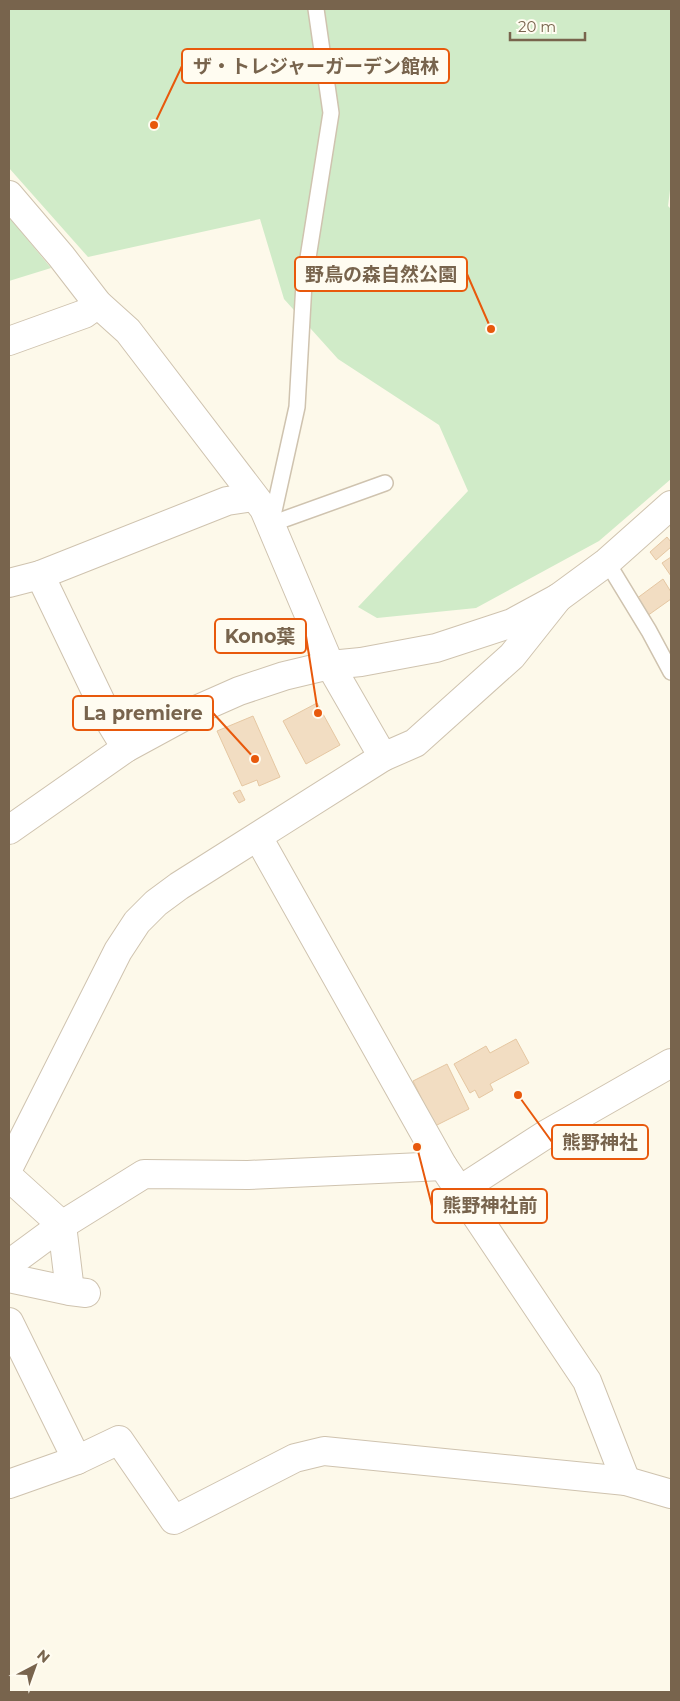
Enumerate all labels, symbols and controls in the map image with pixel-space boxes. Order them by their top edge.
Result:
scale bar [510,10,585,42]
text: 20 m [518,17,556,36]
callout: ザ・トレジャーガーデン館林 [182,49,449,83]
text: ザ・トレジャーガーデン館林 [193,55,439,78]
callout: 野鳥の森自然公園 [295,257,467,291]
text: 野鳥の森自然公園 [305,263,457,286]
callout: Kono葉 [215,619,306,653]
text: Kono葉 [225,625,295,648]
callout: La premiere [73,696,213,730]
text: La premiere [83,702,203,725]
callout: 熊野神社 [552,1125,648,1159]
text: 熊野神社 [562,1131,638,1154]
callout: 熊野神社前 [432,1189,547,1223]
text: 熊野神社前 [442,1194,538,1217]
north arrow [10,1641,60,1691]
text: N [33,1646,54,1667]

